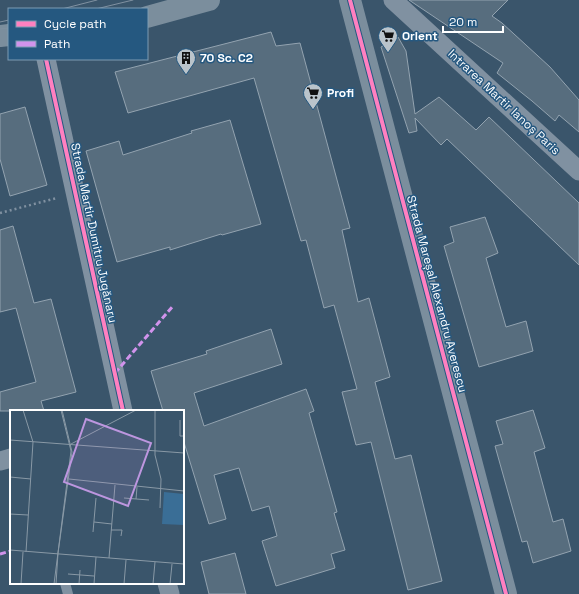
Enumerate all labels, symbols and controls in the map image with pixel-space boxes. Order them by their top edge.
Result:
legend [8,8,148,60]
scale bar [443,8,503,34]
text: 20 m [449,14,477,30]
text: Cycle path [44,16,106,32]
supermarket icon: Orient [377,25,399,53]
place label: Orient [402,28,438,44]
text: Path [44,36,70,52]
street label: Intrarea Martir Ianoș Paris [444,46,564,158]
building icon: 70 Sc. C2 [175,47,197,75]
place label: 70 Sc. C2 [200,50,253,66]
supermarket icon: Profi [302,82,324,110]
place label: Profi [327,85,354,101]
street label: Strada Martir Dumitru Jugănaru [67,142,121,324]
street label: Strada Mareșal Alexandru Averescu [403,194,471,394]
inset map [10,410,184,584]

